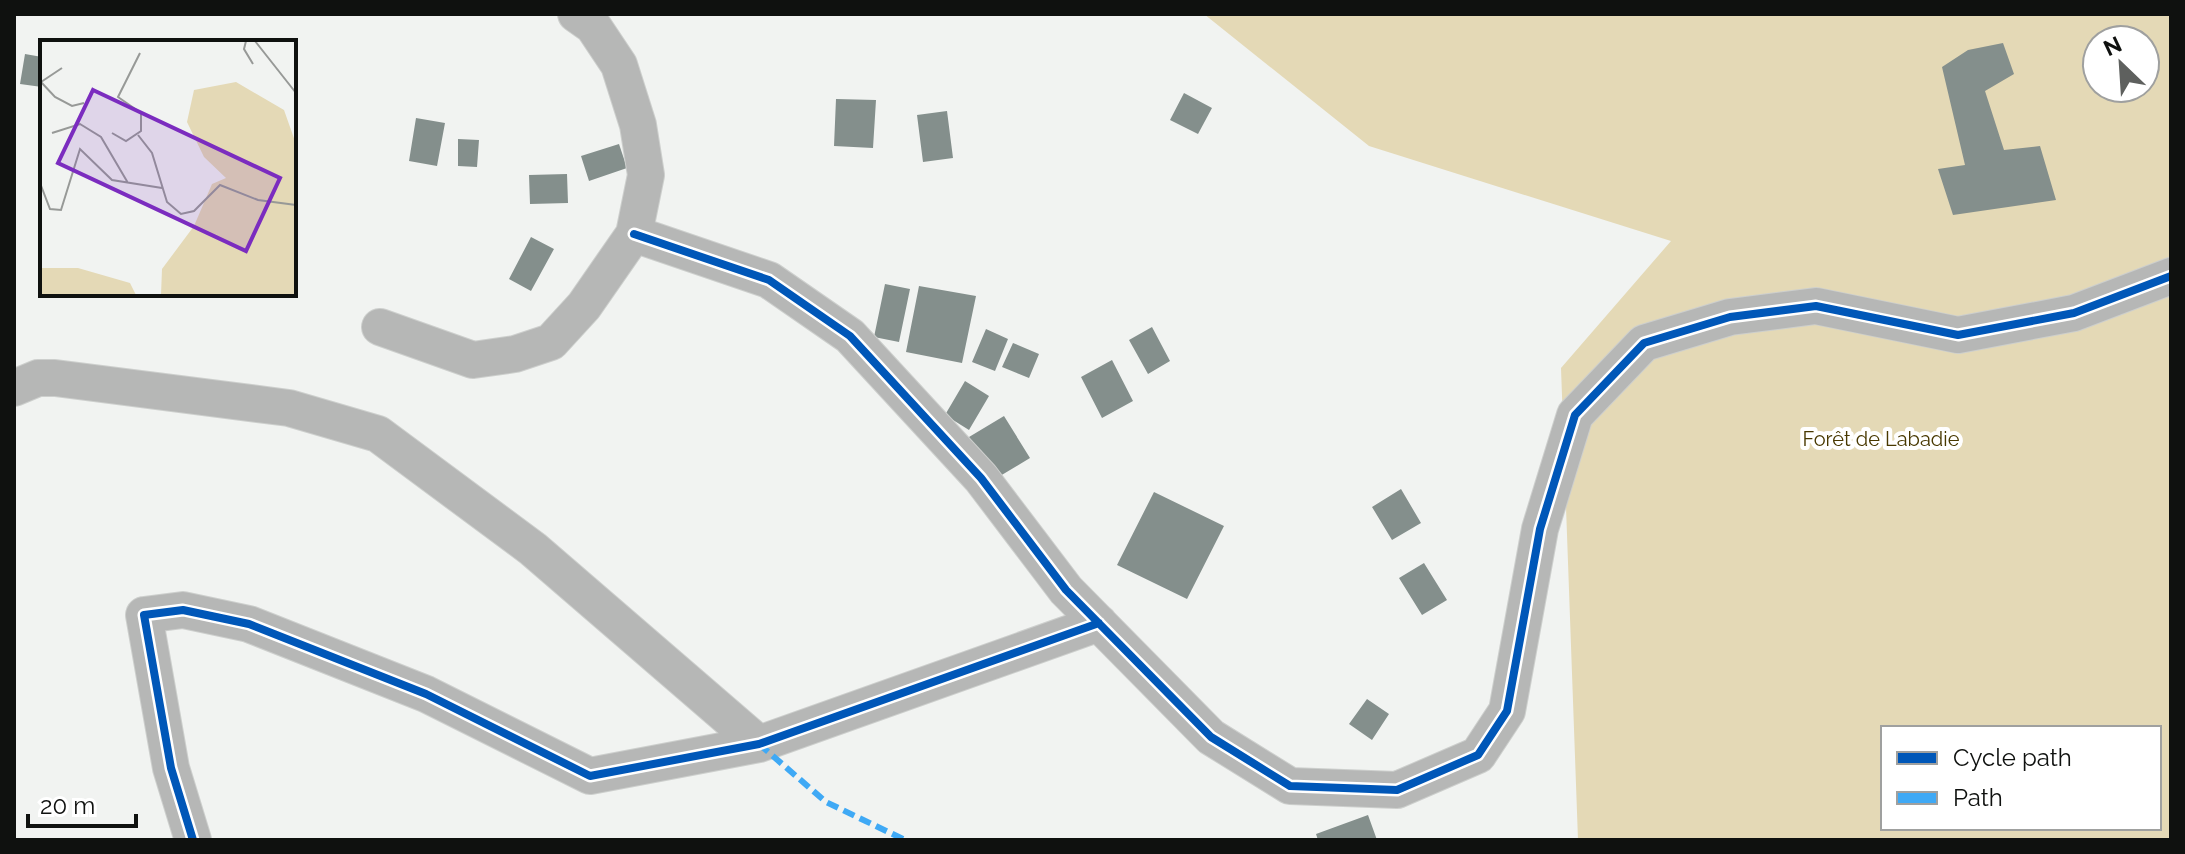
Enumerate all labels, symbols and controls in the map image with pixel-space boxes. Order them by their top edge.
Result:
north arrow [2081,24,2161,104]
text: N [2099,31,2126,61]
inset map [40,40,296,296]
park label: Forêt de Labadie [1803,427,1960,451]
legend [1881,726,2161,830]
text: Cycle path [1953,743,2072,772]
scale bar [28,778,136,828]
text: Path [1953,783,2003,812]
text: 20 m [40,791,95,820]

